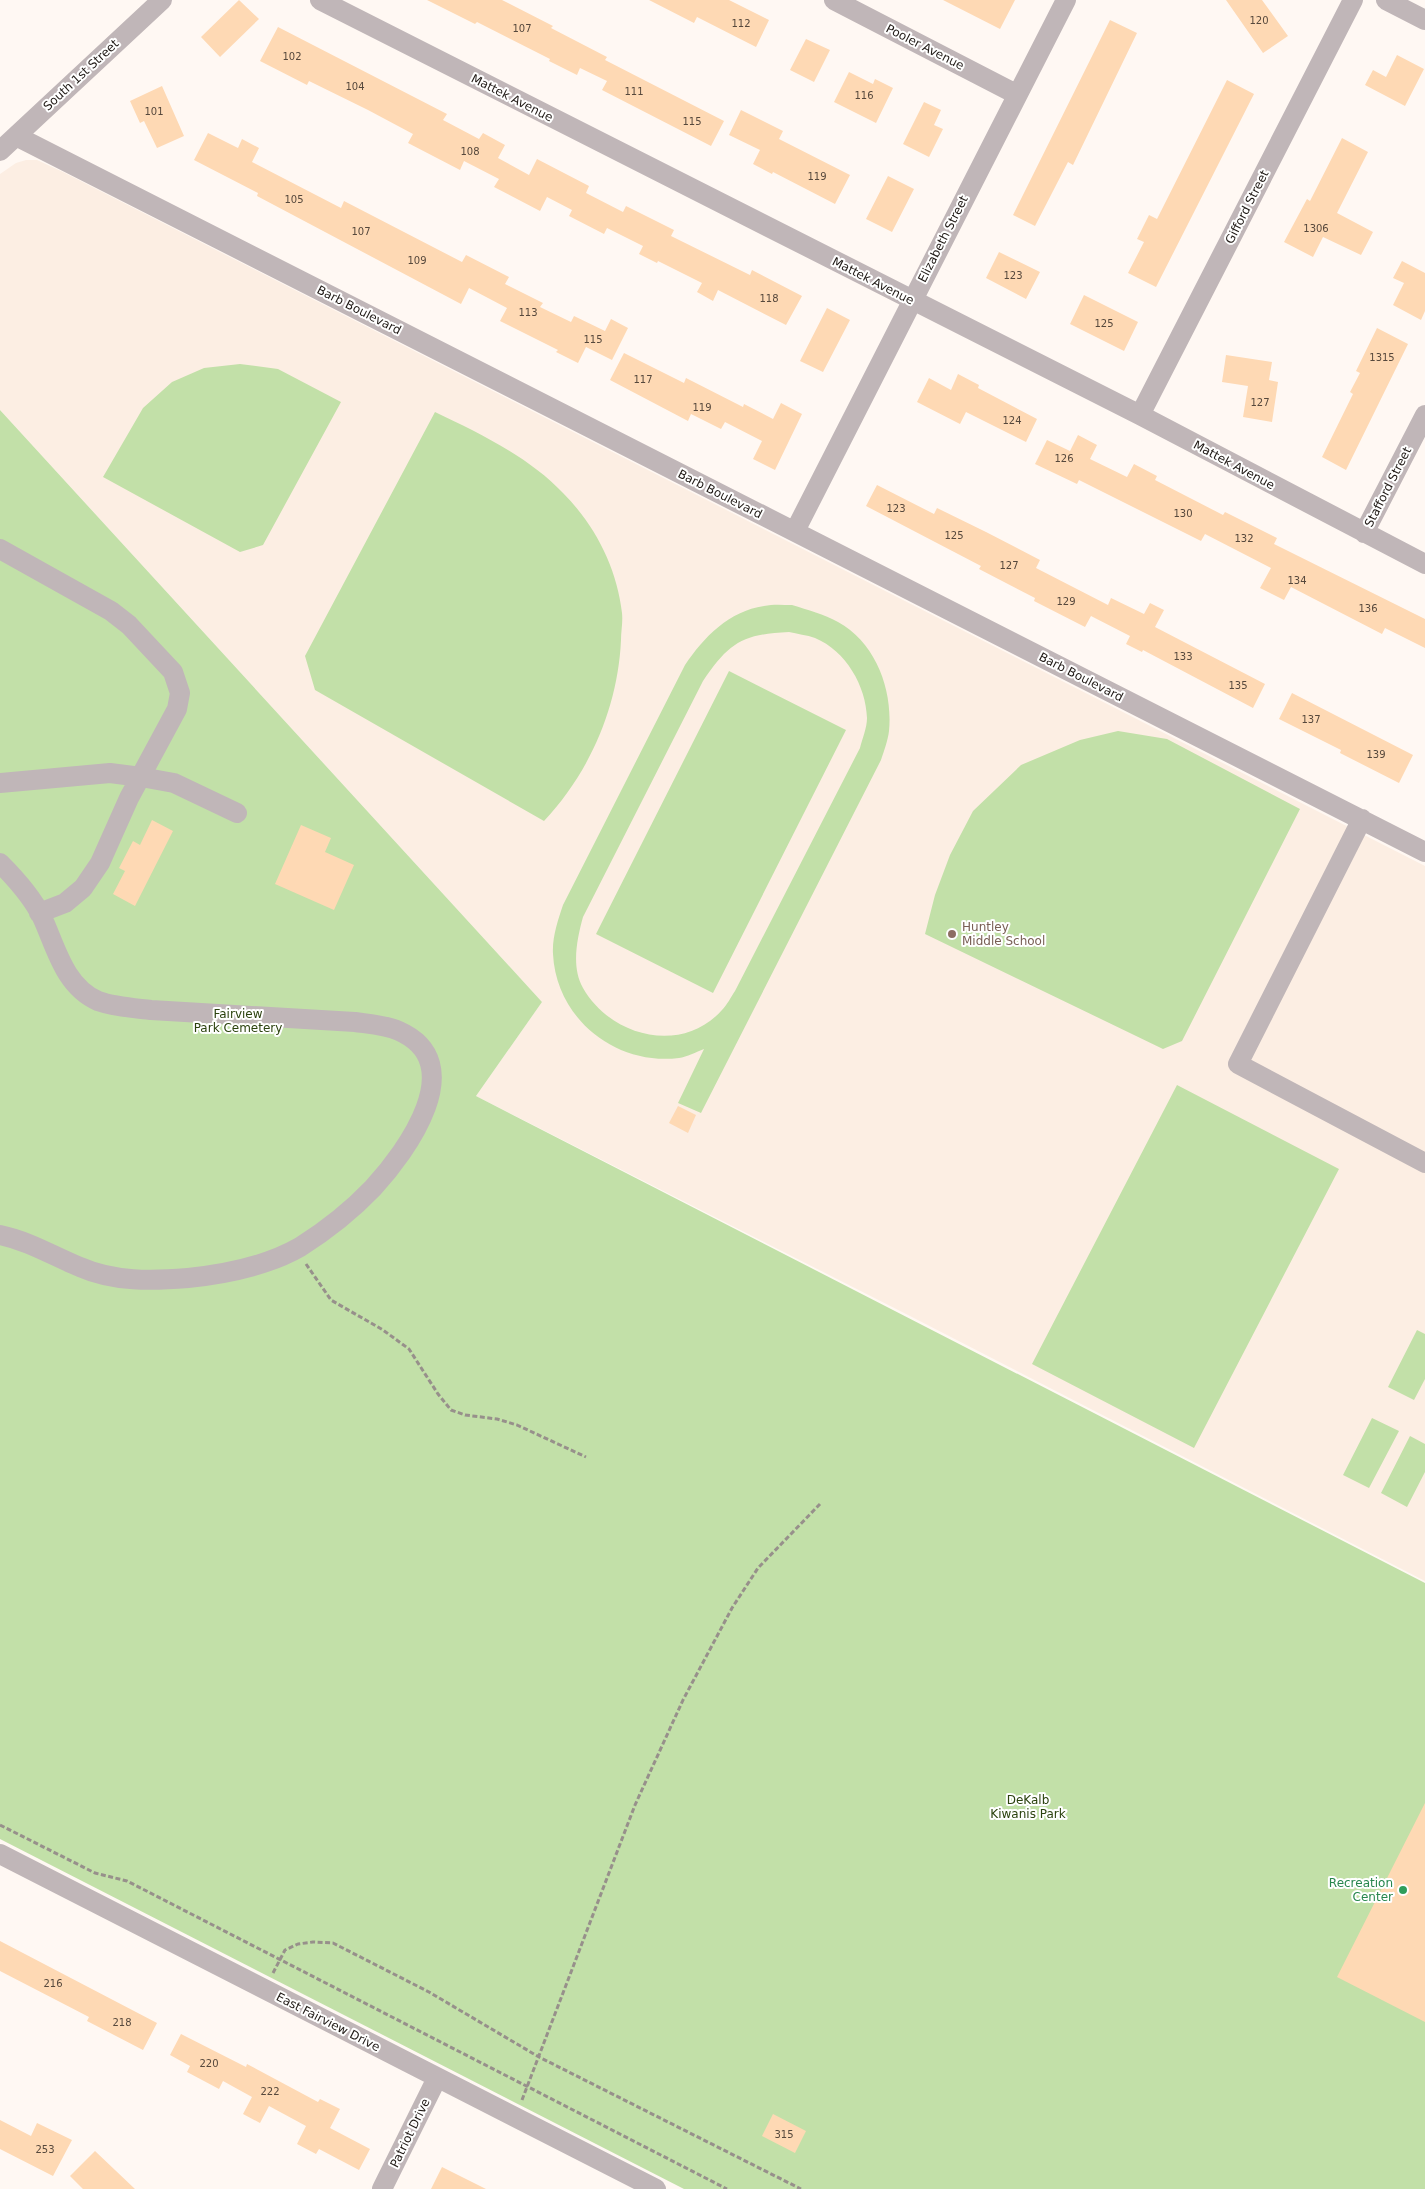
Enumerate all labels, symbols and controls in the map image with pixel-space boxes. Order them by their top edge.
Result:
house number: 120 [1249,15,1269,26]
house number: 112 [731,18,751,29]
street label: Pooler Avenue [884,21,966,73]
house number: 107 [512,23,532,34]
street label: South 1st Street [41,36,122,113]
house number: 102 [282,51,302,62]
street label: Mattek Avenue [469,71,555,125]
house number: 104 [345,81,365,92]
house number: 111 [624,86,644,97]
house number: 116 [854,90,874,101]
house number: 101 [144,106,164,117]
house number: 115 [682,116,702,127]
house number: 108 [460,146,480,157]
street label: Gifford Street [1222,168,1272,246]
house number: 119 [807,171,827,182]
street label: Elizabeth Street [915,193,971,285]
house number: 105 [284,194,304,205]
house number: 1306 [1303,223,1329,234]
house number: 107 [351,226,371,237]
street label: Mattek Avenue [830,254,916,308]
house number: 109 [407,255,427,266]
house number: 123 [1003,270,1023,281]
street label: Barb Boulevard [315,283,403,337]
house number: 118 [759,293,779,304]
house number: 113 [518,307,538,318]
house number: 125 [1094,318,1114,329]
house number: 115 [583,334,603,345]
house number: 1315 [1369,352,1395,363]
house number: 117 [633,374,653,385]
house number: 127 [1250,397,1270,408]
house number: 119 [692,402,712,413]
house number: 124 [1002,415,1022,426]
street label: Mattek Avenue [1191,438,1277,492]
street label: Stafford Street [1362,444,1414,529]
house number: 126 [1054,453,1074,464]
street label: Barb Boulevard [676,467,764,521]
house number: 123 [886,503,906,514]
house number: 130 [1173,508,1193,519]
house number: 125 [944,530,964,541]
house number: 132 [1234,533,1254,544]
house number: 127 [999,560,1019,571]
house number: 134 [1287,575,1307,586]
house number: 129 [1056,596,1076,607]
house number: 136 [1358,603,1378,614]
street label: Barb Boulevard [1037,650,1125,704]
house number: 133 [1173,651,1193,662]
house number: 135 [1228,680,1248,691]
house number: 137 [1301,714,1321,725]
house number: 139 [1366,749,1386,760]
place label: Huntley Middle School [962,920,1045,948]
marker: Huntley Middle School [946,928,958,940]
park label: Fairview Park Cemetery [194,1007,282,1035]
park label: DeKalb Kiwanis Park [990,1793,1066,1821]
place label: Recreation Center [1329,1876,1393,1904]
marker: Recreation Center [1397,1884,1409,1896]
house number: 216 [43,1978,63,1989]
street label: East Fairview Drive [274,1990,382,2054]
house number: 218 [112,2017,132,2028]
house number: 220 [199,2058,219,2069]
house number: 222 [260,2086,280,2097]
street label: Patriot Drive [387,2096,433,2170]
house number: 315 [774,2129,794,2140]
house number: 253 [35,2144,55,2155]

